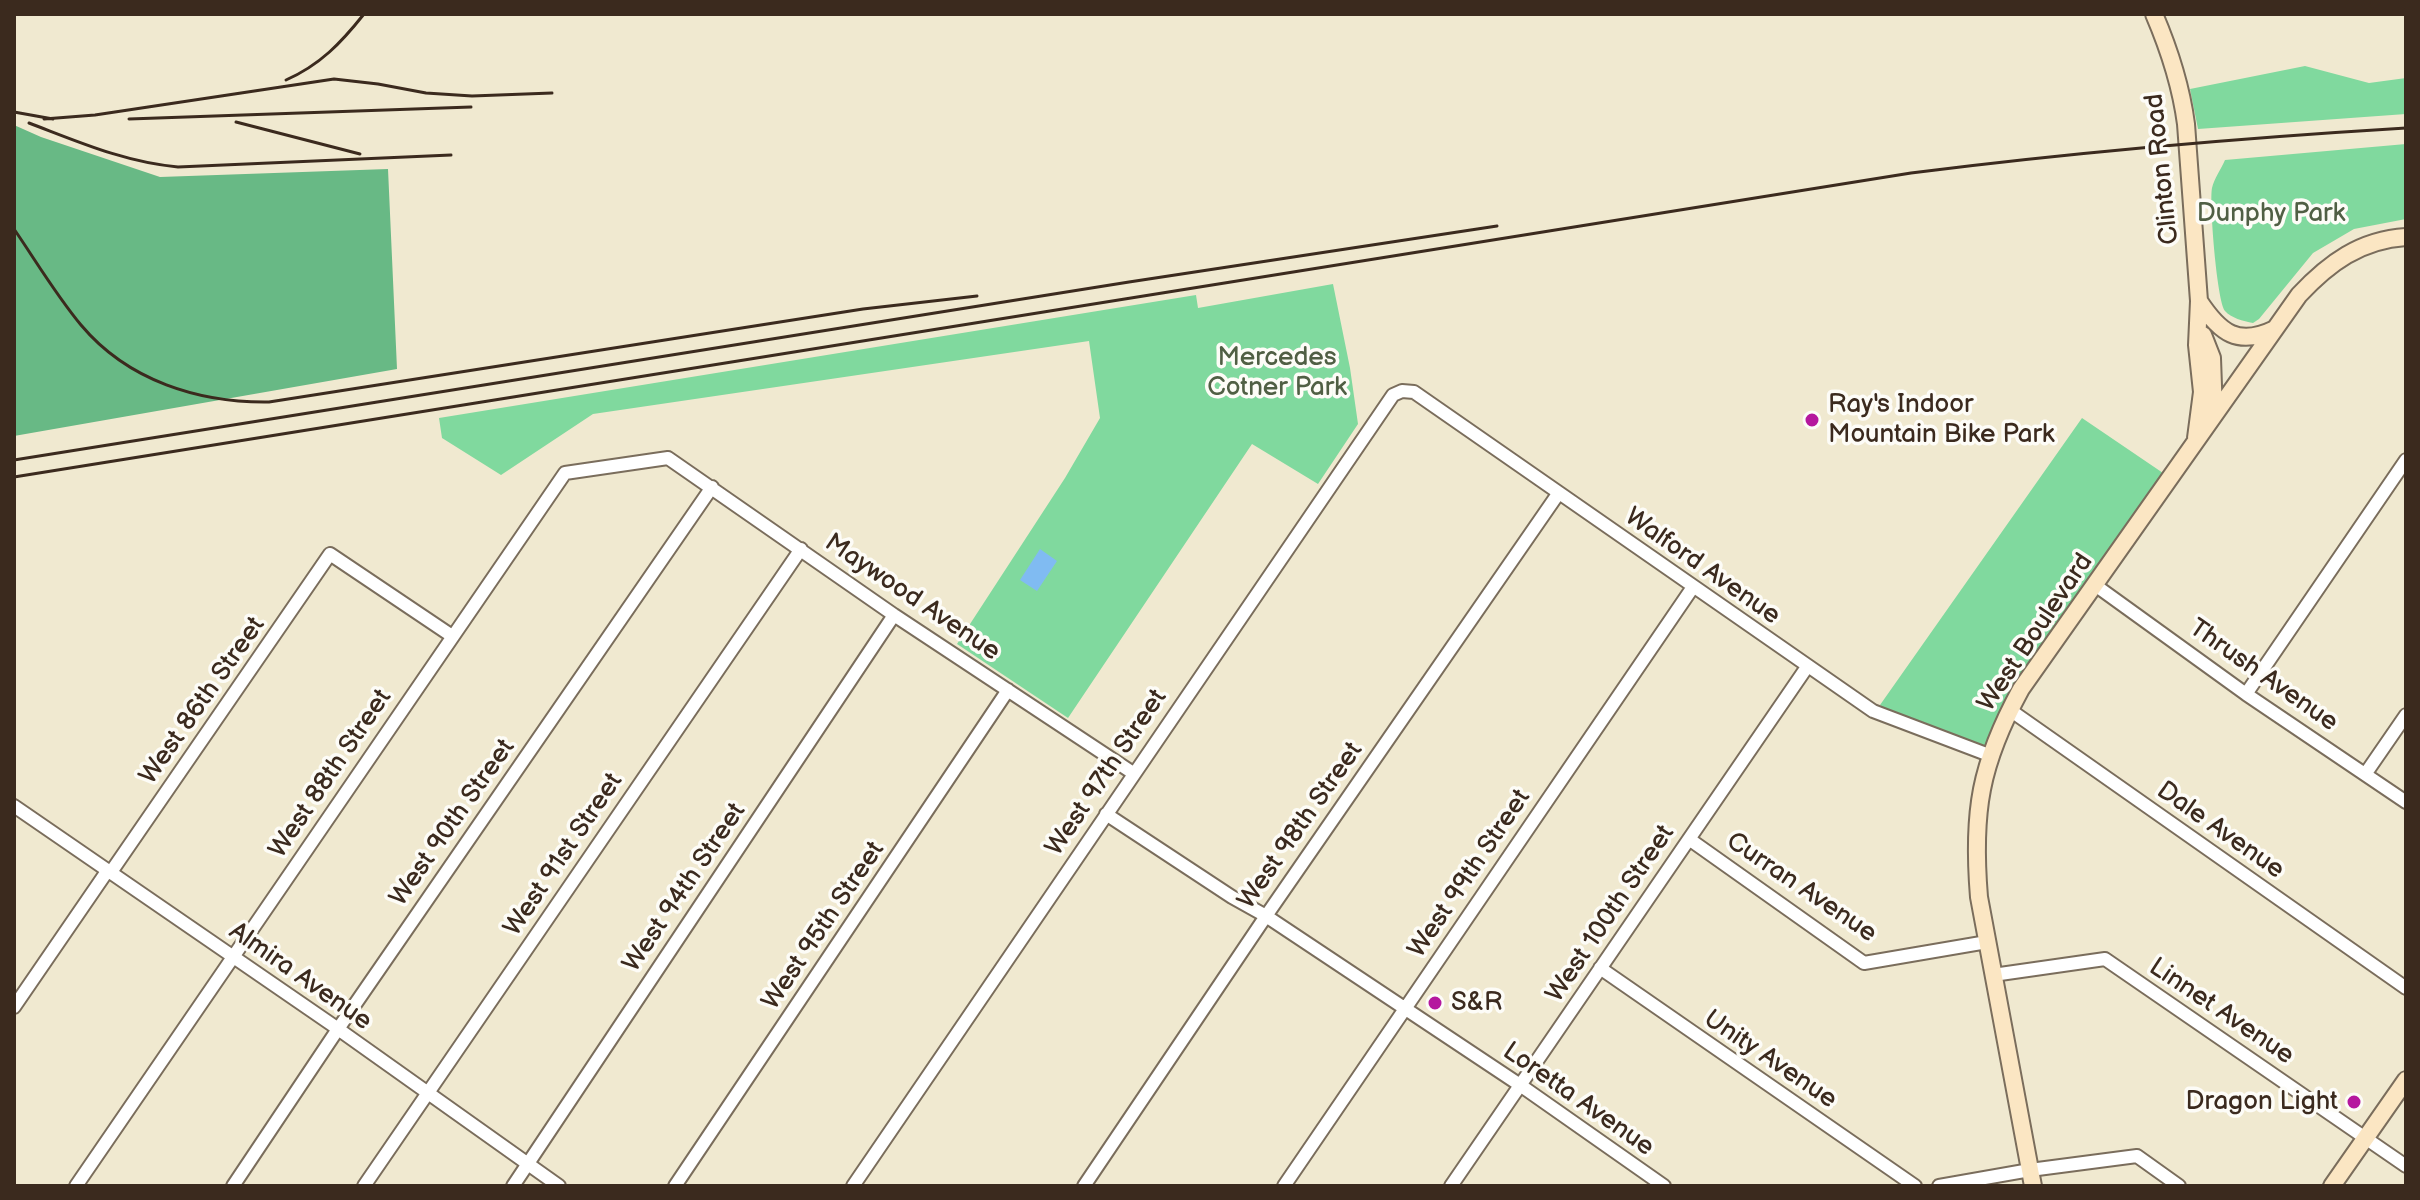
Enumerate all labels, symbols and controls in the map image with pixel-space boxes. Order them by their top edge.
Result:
street label: Clinton Road [2140,92,2186,246]
park label: Dunphy Park [2197,198,2345,230]
park label: Mercedes Cotner Park [1207,342,1347,404]
place label: Ray's Indoor Mountain Bike Park [1828,389,2055,450]
marker: Ray's Indoor Mountain Bike Park [1803,411,1821,429]
street label: Walford Avenue [1618,502,1786,632]
street label: Maywood Avenue [818,528,1006,668]
street label: West Boulevard [1972,548,2100,718]
street label: West 86th Street [134,611,272,791]
street label: Thrush Avenue [2183,613,2343,739]
street label: West 88th Street [263,684,399,864]
street label: West 97th Street [1040,684,1174,862]
street label: West 90th Street [384,734,522,912]
street label: West 98th Street [1232,737,1370,915]
street label: West 91st Street [498,768,630,942]
street label: Dale Avenue [2150,776,2290,886]
street label: West 99th Street [1402,784,1538,964]
street label: West 94th Street [617,798,753,978]
street label: West 100th Street [1540,819,1682,1009]
street label: Curran Avenue [1720,826,1882,950]
street label: West 95th Street [756,836,892,1016]
street label: Almira Avenue [223,916,377,1038]
street label: Linnet Avenue [2143,952,2299,1072]
place label: S&R [1451,987,1502,1019]
marker: S&R [1426,994,1444,1012]
street label: Unity Avenue [1698,1004,1842,1116]
street label: Loretta Avenue [1496,1036,1660,1164]
place label: Dragon Light [2186,1086,2338,1118]
marker: Dragon Light [2345,1093,2363,1111]

